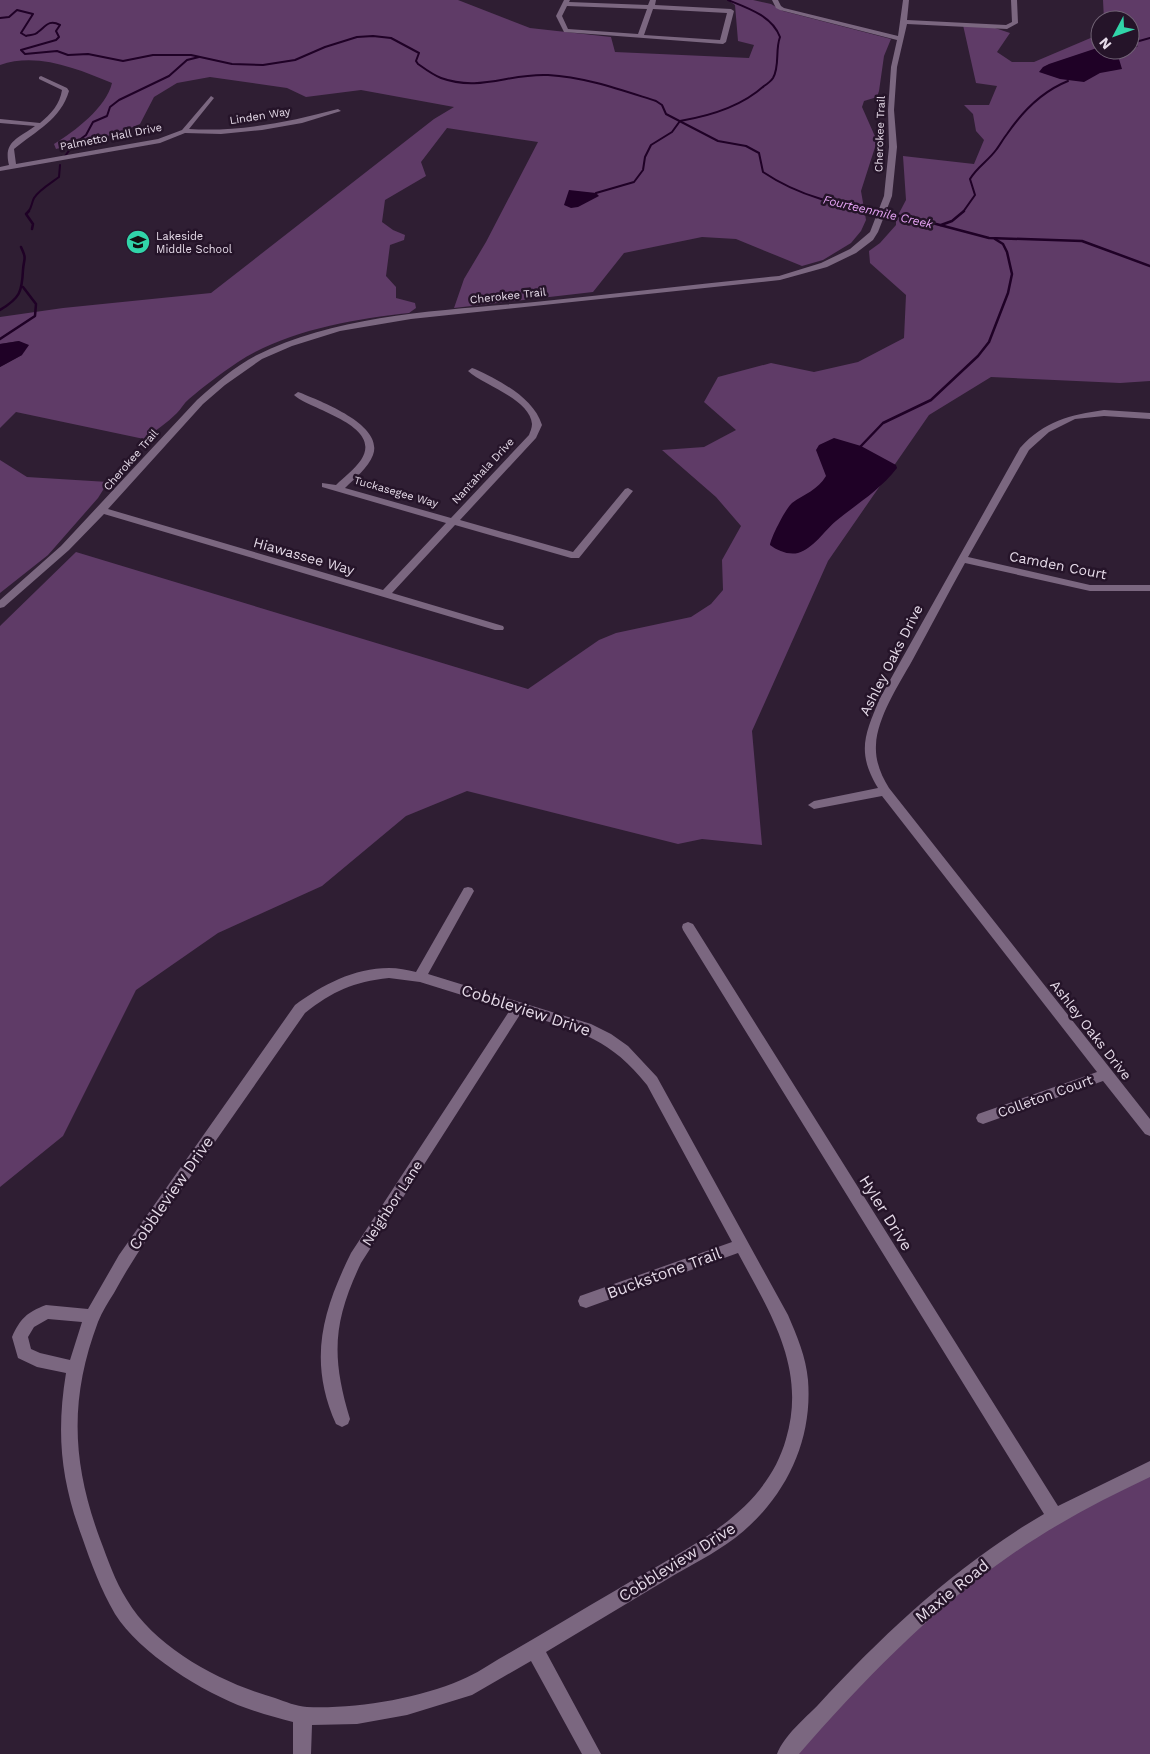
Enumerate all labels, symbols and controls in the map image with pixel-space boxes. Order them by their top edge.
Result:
north arrow [1090,10,1140,60]
text: N [1096,34,1115,53]
street label: Cherokee Trail [872,95,888,172]
street label: Linden Way [229,105,292,127]
street label: Palmetto Hall Drive [59,121,163,153]
water label: Fourteenmile Creek [822,193,935,232]
school or university icon: Lakeside Middle School [125,229,151,255]
place label: Lakeside Middle School [156,230,233,256]
street label: Cherokee Trail [469,285,547,306]
street label: Cherokee Trail [101,426,161,493]
street label: Nantahala Drive [449,435,517,507]
street label: Tuckasegee Way [352,474,440,510]
street label: Hiawassee Way [252,534,357,578]
street label: Camden Court [1008,548,1108,582]
street label: Ashley Oaks Drive [856,602,926,718]
street label: Ashley Oaks Drive [1047,977,1135,1083]
street label: Cobbleview Drive [459,980,593,1040]
street label: Colleton Court [995,1071,1095,1121]
street label: Cobbleview Drive [125,1132,217,1254]
street label: Neighbor Lane [358,1157,426,1249]
street label: Hyler Drive [855,1172,917,1254]
street label: Buckstone Trail [604,1243,724,1302]
street label: Cobbleview Drive [615,1518,739,1606]
street label: Maxie Road [911,1556,993,1626]

